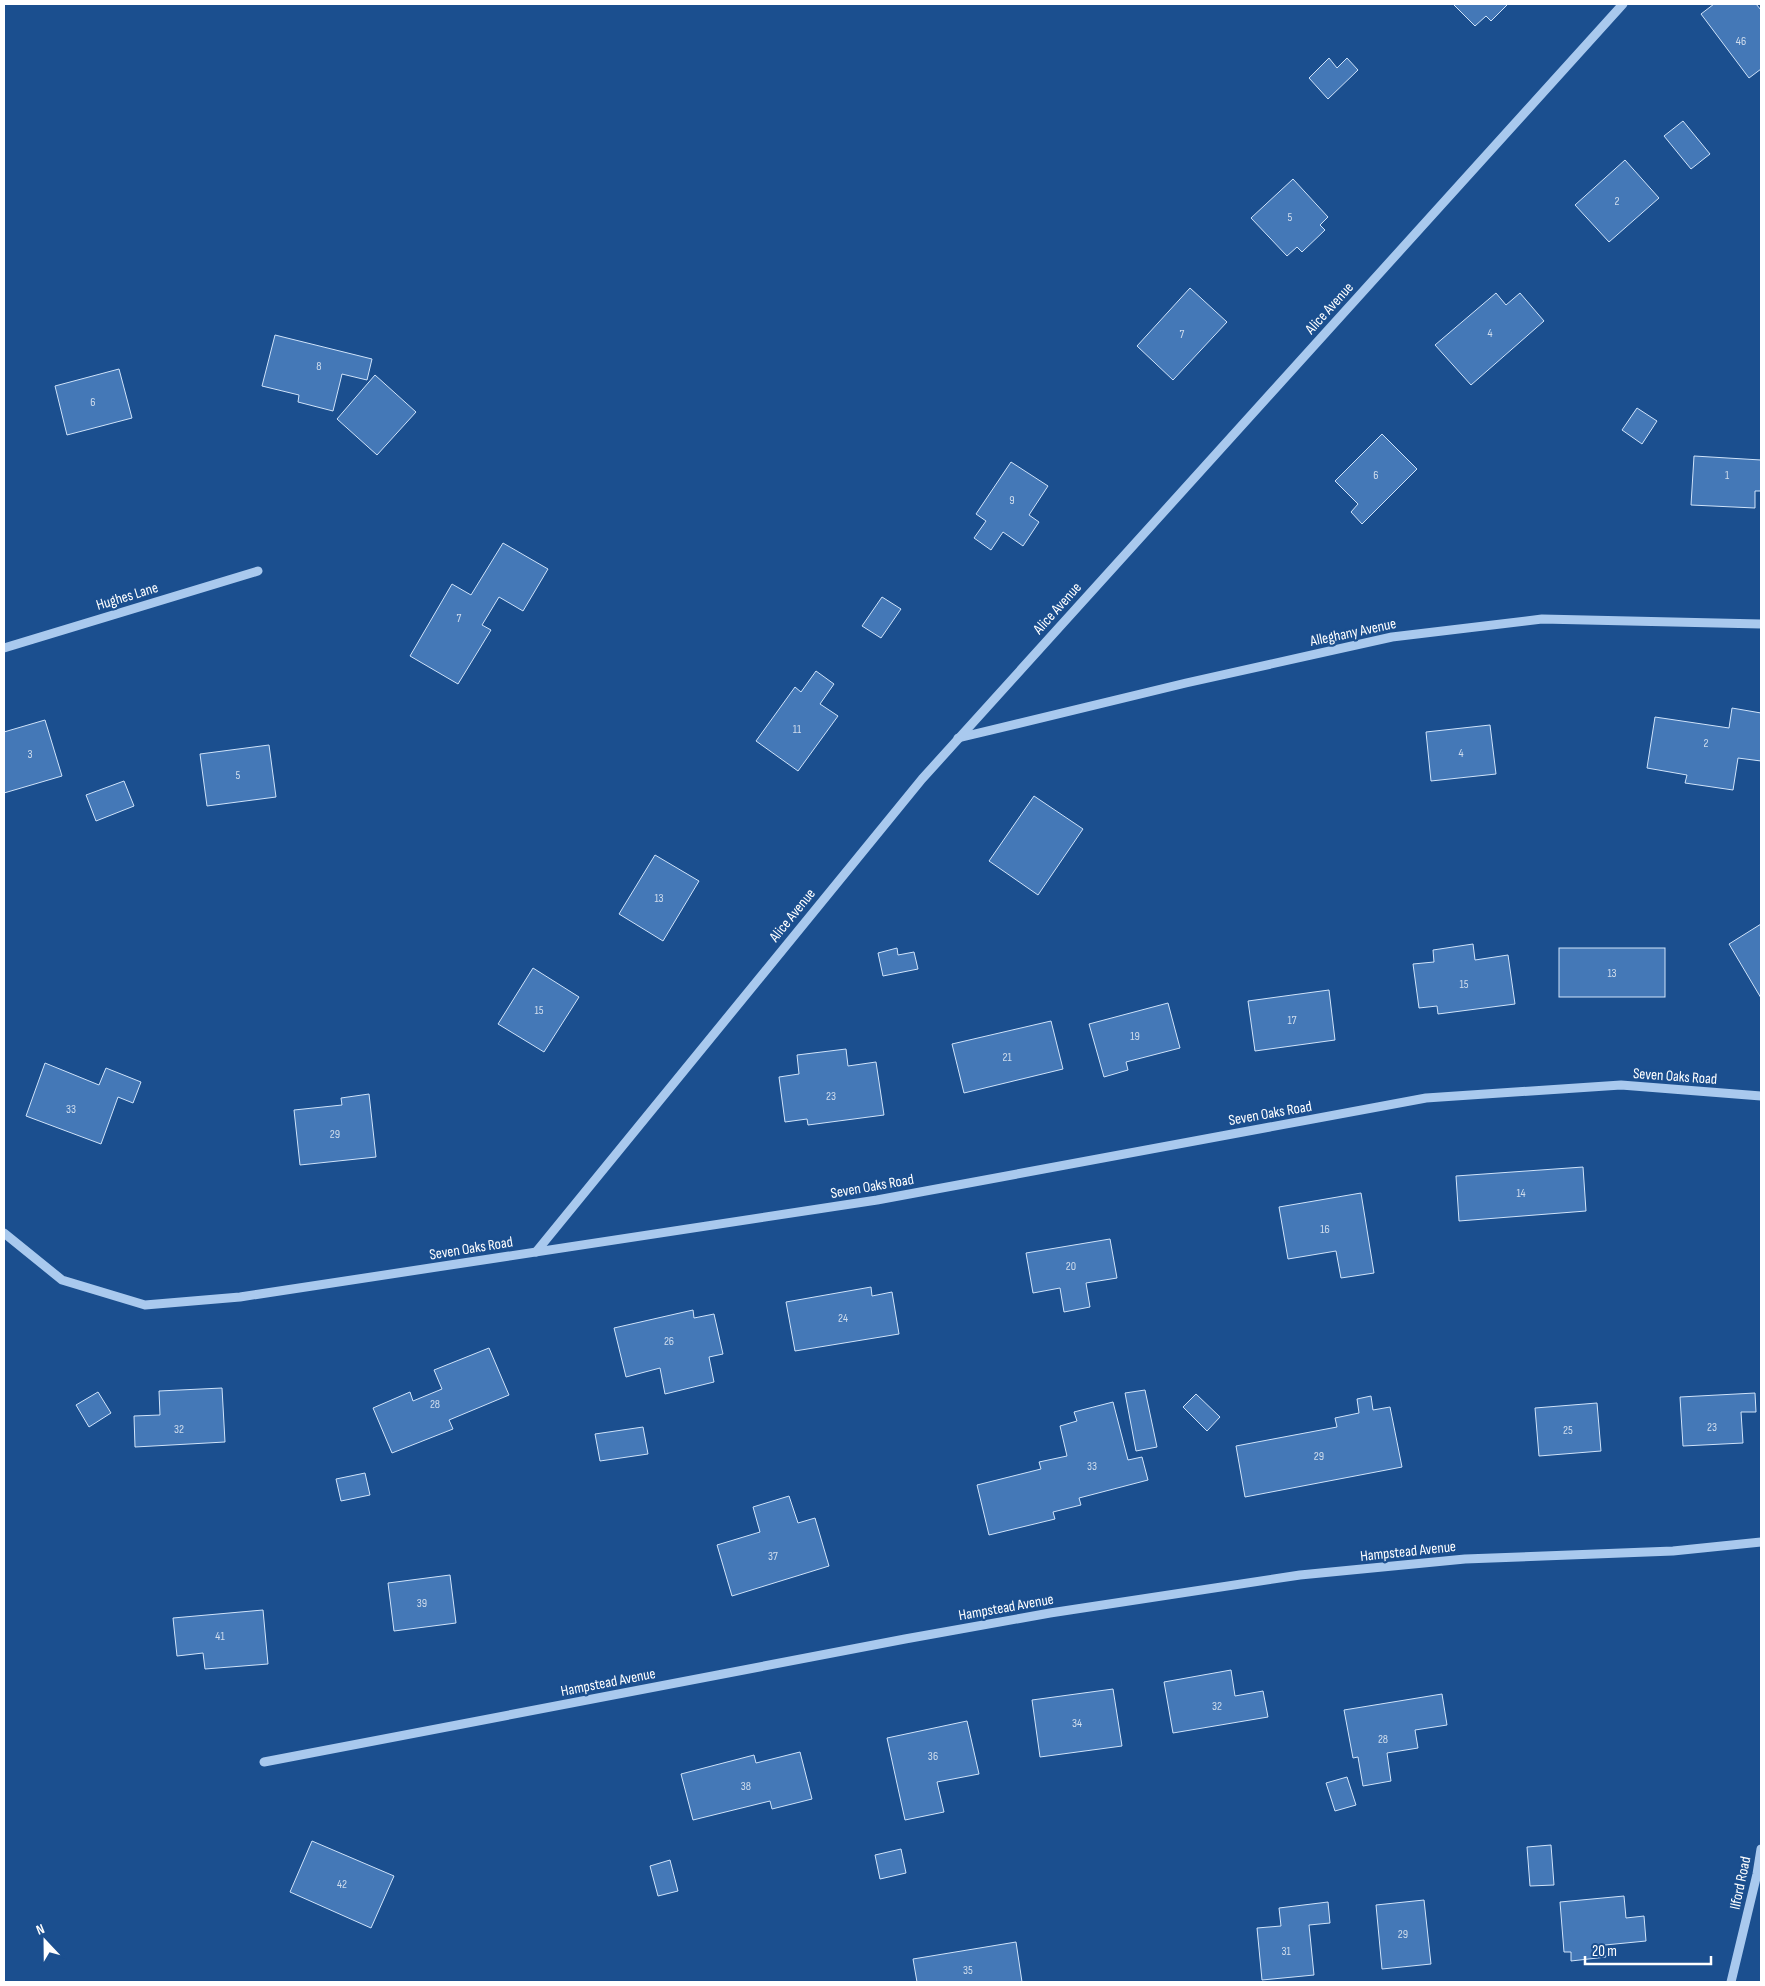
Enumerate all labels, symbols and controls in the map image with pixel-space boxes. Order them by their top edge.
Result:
house number: 46 [1736,34,1746,49]
house number: 2 [1615,194,1620,209]
house number: 5 [1288,210,1293,225]
street label: Alice Avenue [1300,278,1358,339]
house number: 4 [1487,326,1493,341]
house number: 7 [1180,327,1185,342]
house number: 8 [316,359,322,374]
house number: 6 [90,395,96,410]
house number: 6 [1373,468,1379,483]
house number: 1 [1725,468,1730,483]
house number: 9 [1009,493,1015,508]
street label: Hughes Lane [94,578,160,615]
street label: Alice Avenue [1028,578,1086,639]
house number: 7 [457,611,462,626]
street label: Alleghany Avenue [1307,614,1398,651]
house number: 11 [793,722,802,737]
house number: 2 [1704,736,1709,751]
house number: 4 [1458,746,1464,761]
house number: 3 [27,747,33,762]
house number: 5 [236,768,241,783]
street label: Alice Avenue [764,885,820,947]
house number: 13 [654,891,664,906]
house number: 13 [1607,966,1617,981]
house number: 15 [1459,977,1469,992]
house number: 15 [534,1003,544,1018]
house number: 17 [1288,1013,1297,1028]
house number: 19 [1130,1029,1140,1044]
house number: 21 [1002,1050,1012,1065]
street label: Seven Oaks Road [1632,1064,1718,1089]
house number: 23 [826,1089,836,1104]
street label: Seven Oaks Road [1227,1097,1313,1130]
house number: 33 [66,1102,76,1117]
house number: 29 [330,1127,340,1142]
street label: Seven Oaks Road [829,1170,915,1203]
house number: 14 [1516,1186,1526,1201]
house number: 16 [1320,1222,1330,1237]
street label: Seven Oaks Road [428,1233,514,1264]
house number: 20 [1066,1259,1076,1274]
house number: 24 [838,1311,848,1326]
house number: 26 [664,1334,674,1349]
house number: 28 [430,1397,440,1412]
house number: 23 [1707,1420,1717,1435]
house number: 32 [174,1422,184,1437]
house number: 25 [1563,1423,1573,1438]
house number: 29 [1314,1449,1324,1464]
house number: 33 [1087,1459,1097,1474]
street label: Hampstead Avenue [1359,1537,1457,1566]
house number: 37 [768,1549,778,1564]
street label: Hampstead Avenue [957,1590,1055,1625]
house number: 39 [417,1596,427,1611]
house number: 41 [215,1629,225,1644]
street label: Hampstead Avenue [559,1664,657,1701]
house number: 32 [1212,1699,1222,1714]
house number: 34 [1072,1716,1082,1731]
house number: 28 [1378,1732,1388,1747]
house number: 36 [928,1749,938,1764]
house number: 38 [741,1779,751,1794]
street label: Ilford Road [1726,1855,1755,1911]
house number: 42 [337,1877,347,1892]
north arrow [20,1916,70,1966]
text: N [34,1920,47,1939]
house number: 29 [1398,1927,1408,1942]
scale bar [1585,1934,1711,1966]
text: 20 m [1592,1942,1617,1961]
house number: 31 [1281,1944,1291,1959]
house number: 35 [963,1963,973,1978]

